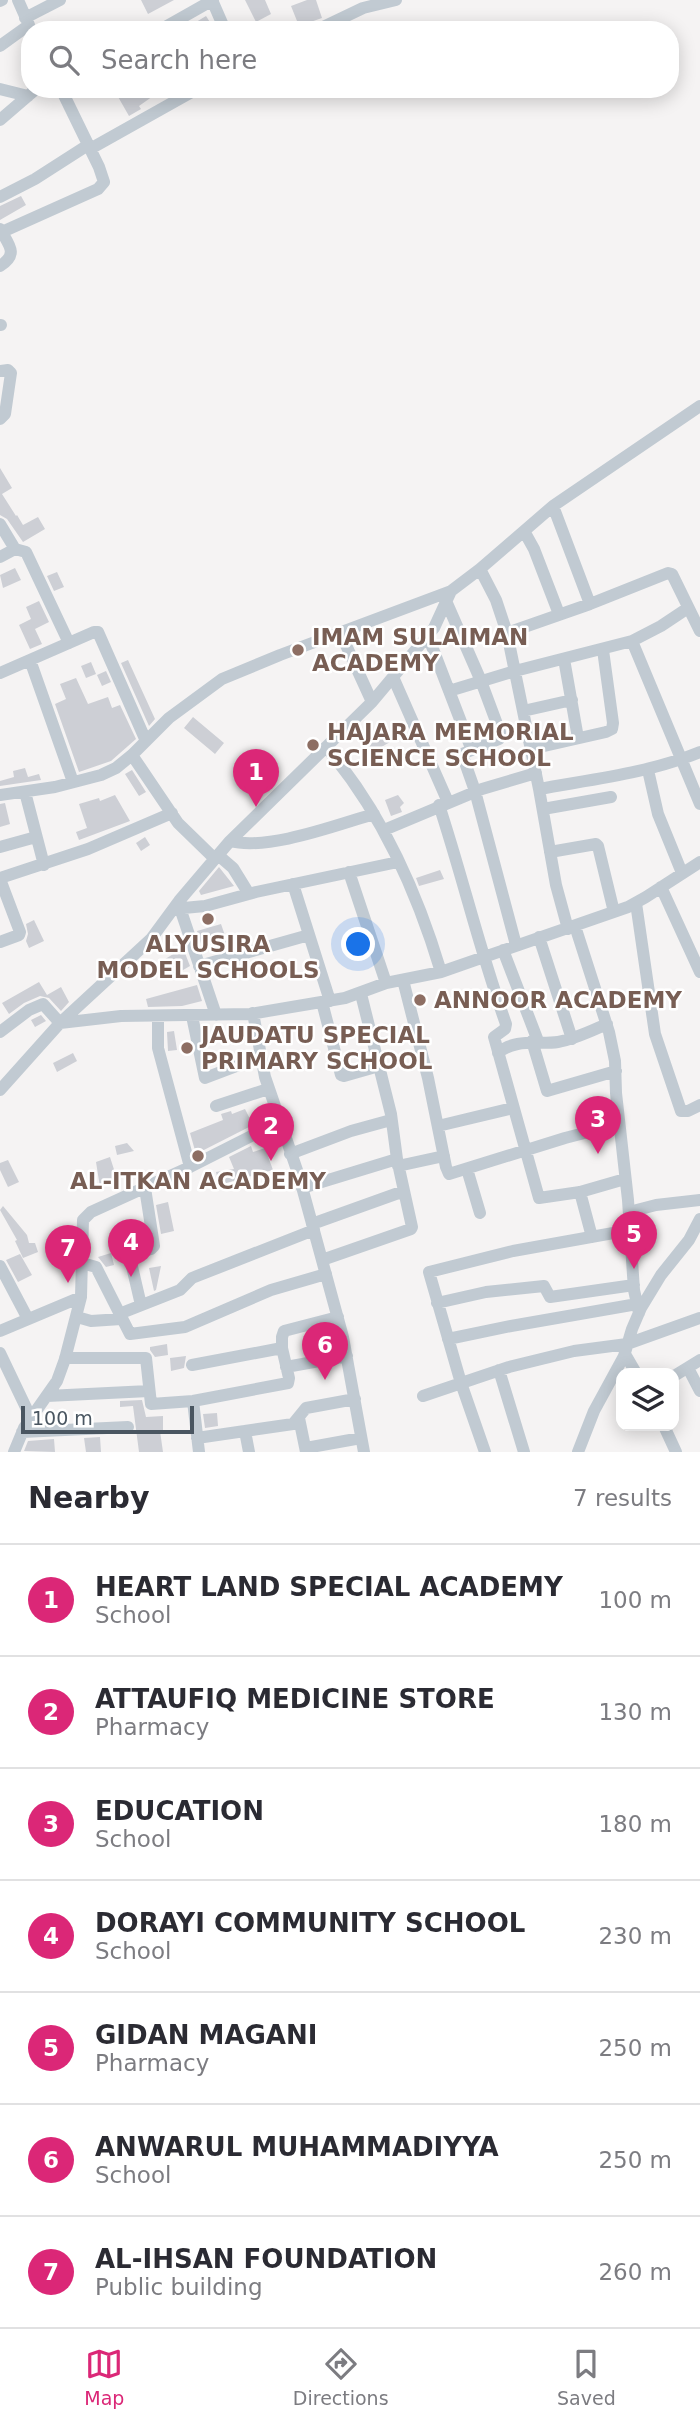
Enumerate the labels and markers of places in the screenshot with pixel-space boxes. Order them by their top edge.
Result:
place label: IMAM SULAIMAN ACADEMY [312,624,528,676]
marker: IMAM SULAIMAN ACADEMY [290,642,306,658]
place label: HAJARA MEMORIAL SCIENCE SCHOOL [327,719,574,771]
marker: HAJARA MEMORIAL SCIENCE SCHOOL [305,737,321,753]
pin: 1 [233,749,279,807]
marker: ALYUSIRA MODEL SCHOOLS [200,911,216,927]
place label: ALYUSIRA MODEL SCHOOLS [97,931,319,983]
place label: ANNOOR ACADEMY [434,987,682,1013]
marker: ANNOOR ACADEMY [412,992,428,1008]
place label: JAUDATU SPECIAL PRIMARY SCHOOL [199,1022,433,1074]
marker: JAUDATU SPECIAL PRIMARY SCHOOL [179,1040,195,1056]
pin: 3 [575,1096,621,1154]
pin: 2 [248,1103,294,1161]
marker: AL-ITKAN ACADEMY [190,1148,206,1164]
place label: AL-ITKAN ACADEMY [70,1168,326,1194]
pin: 5 [611,1211,657,1269]
pin: 4 [108,1219,154,1277]
pin: 7 [45,1225,91,1283]
pin: 6 [302,1322,348,1380]

